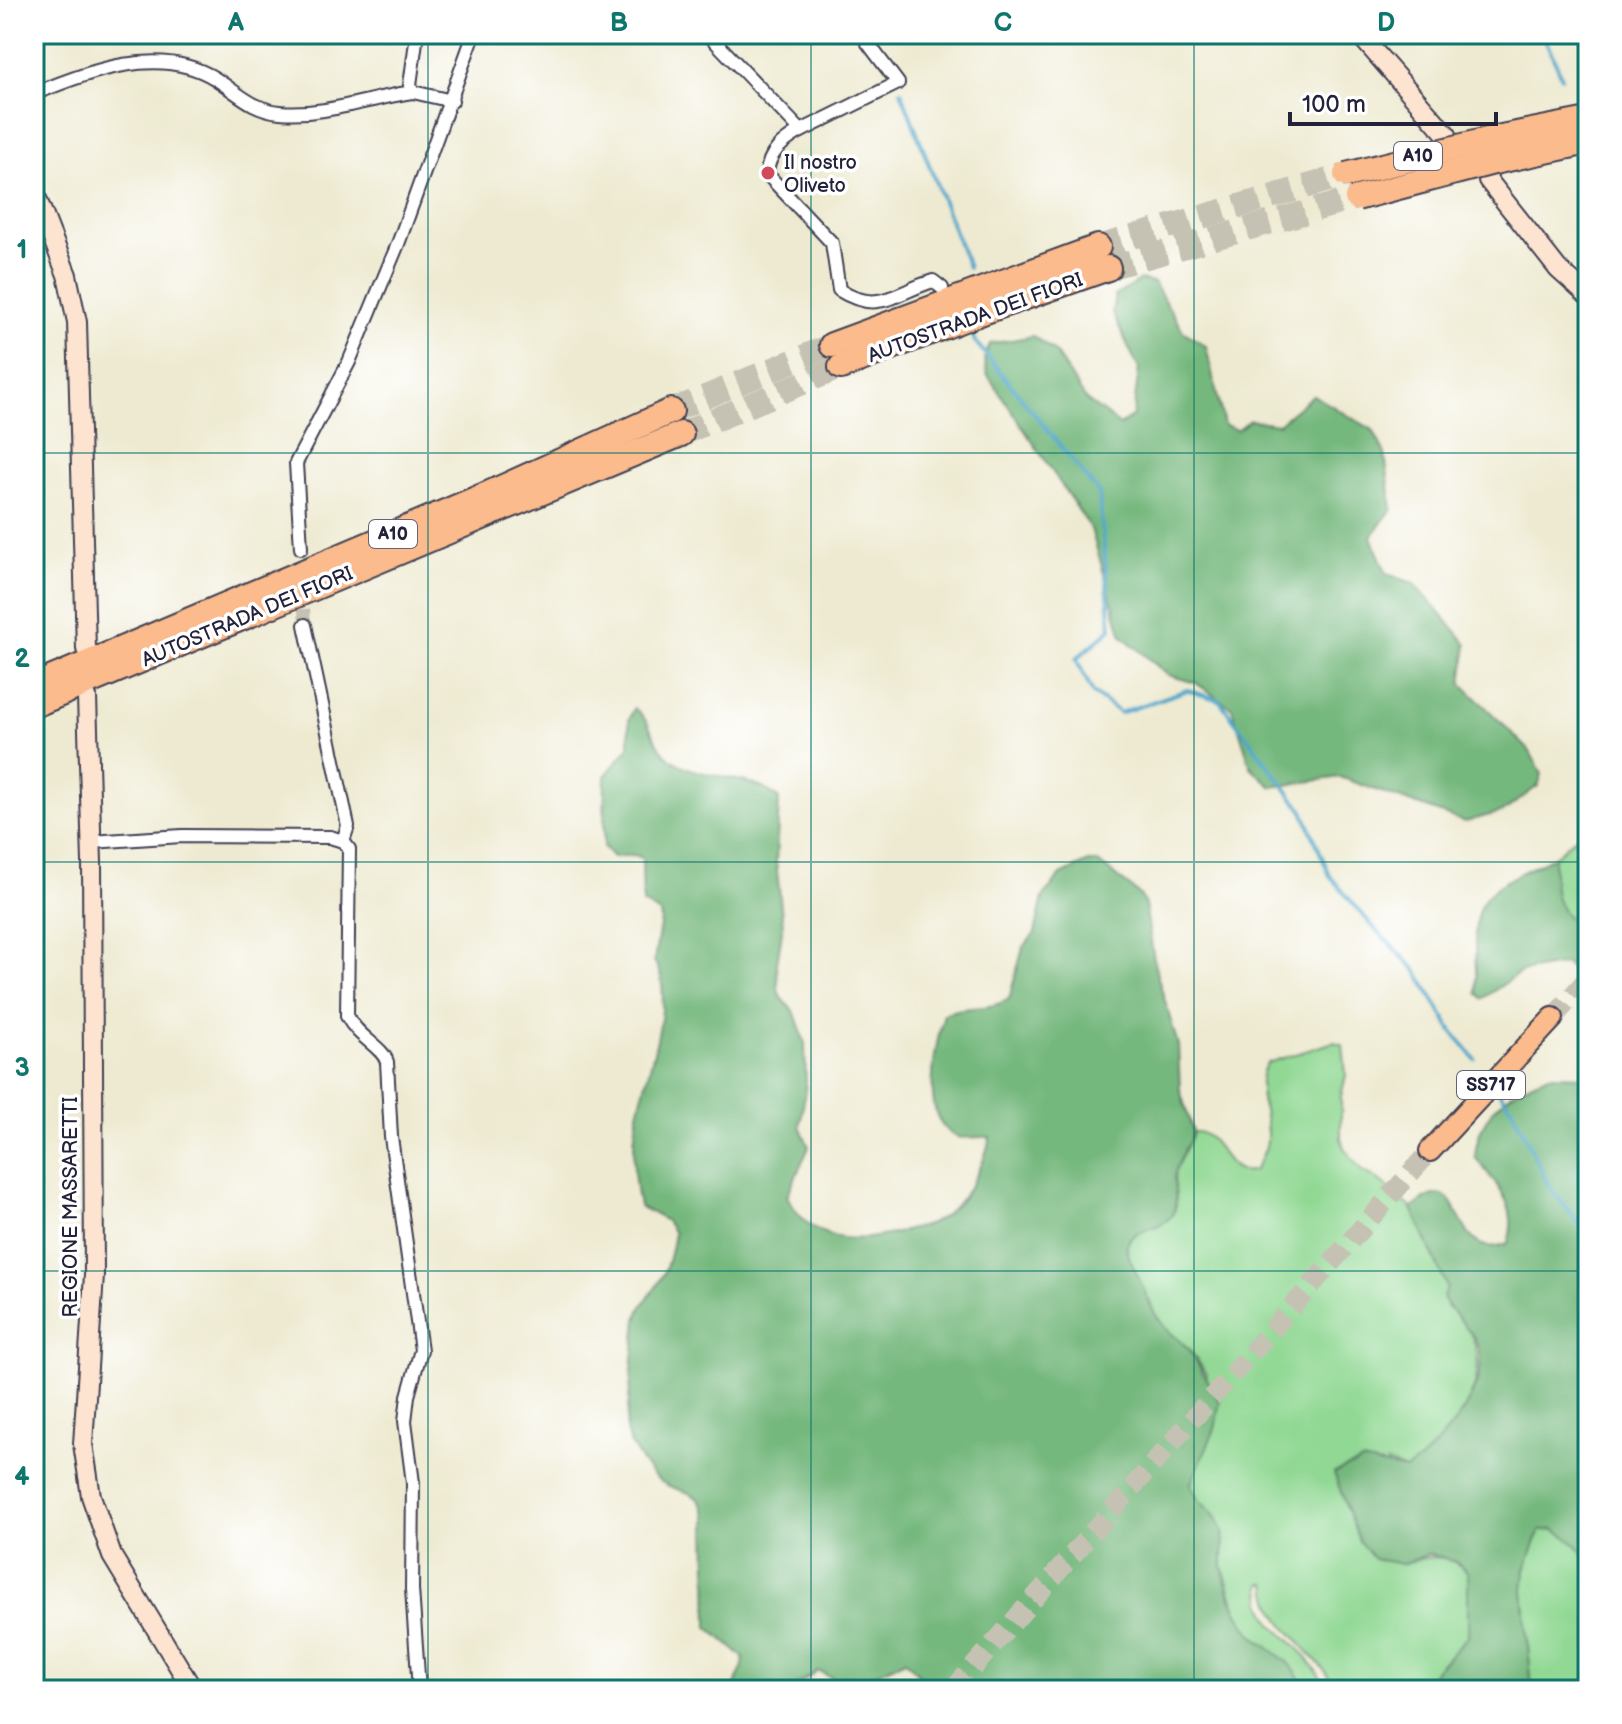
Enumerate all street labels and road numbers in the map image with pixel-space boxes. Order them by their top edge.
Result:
road number: A10 [1394,142,1442,170]
street label: AUTOSTRADA DEI FIORI [864,268,1086,368]
road number: A10 [369,520,417,548]
street label: AUTOSTRADA DEI FIORI [138,561,357,672]
road number: SS717 [1457,1071,1525,1099]
street label: REGIONE MASSARETTI [59,1097,83,1317]

